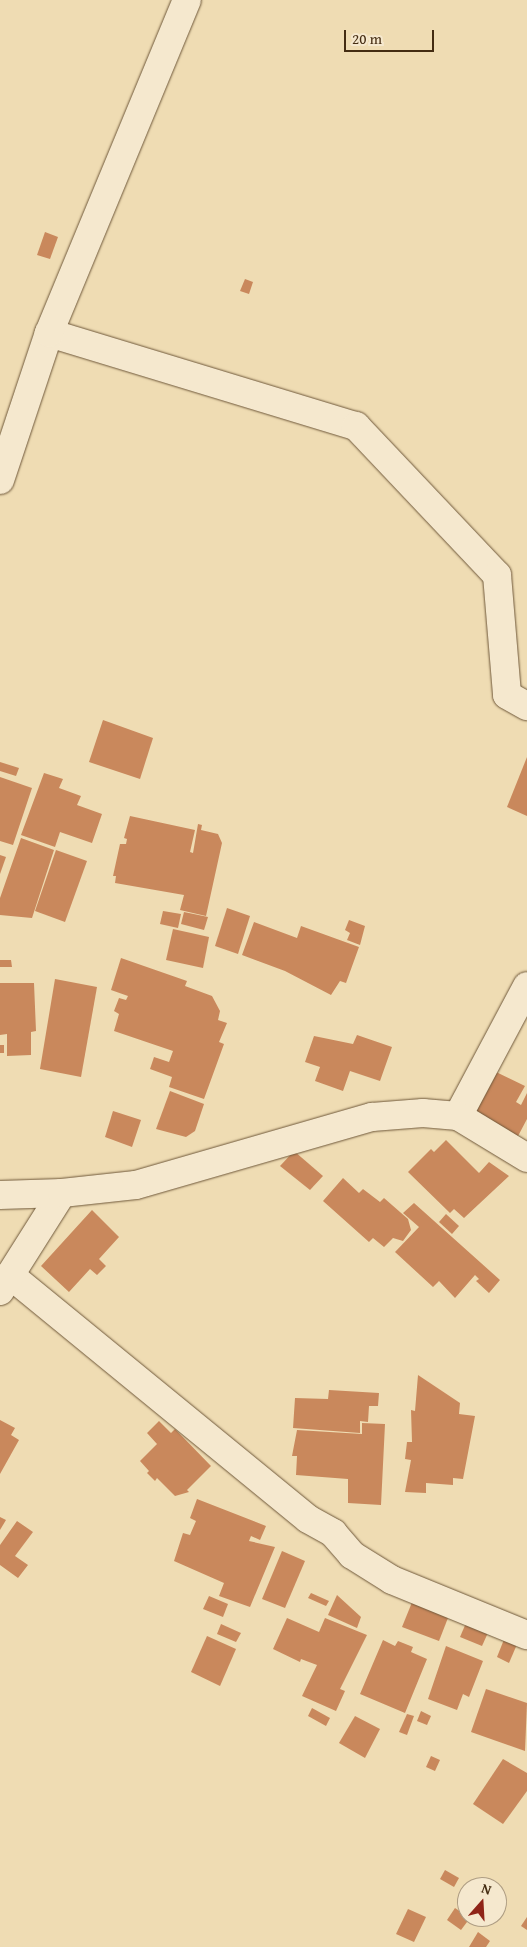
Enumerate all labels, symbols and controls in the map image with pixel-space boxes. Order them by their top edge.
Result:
scale bar [347,20,437,52]
text: 20 m [352,28,382,49]
north arrow [457,1877,507,1927]
text: N [479,1878,494,1900]

